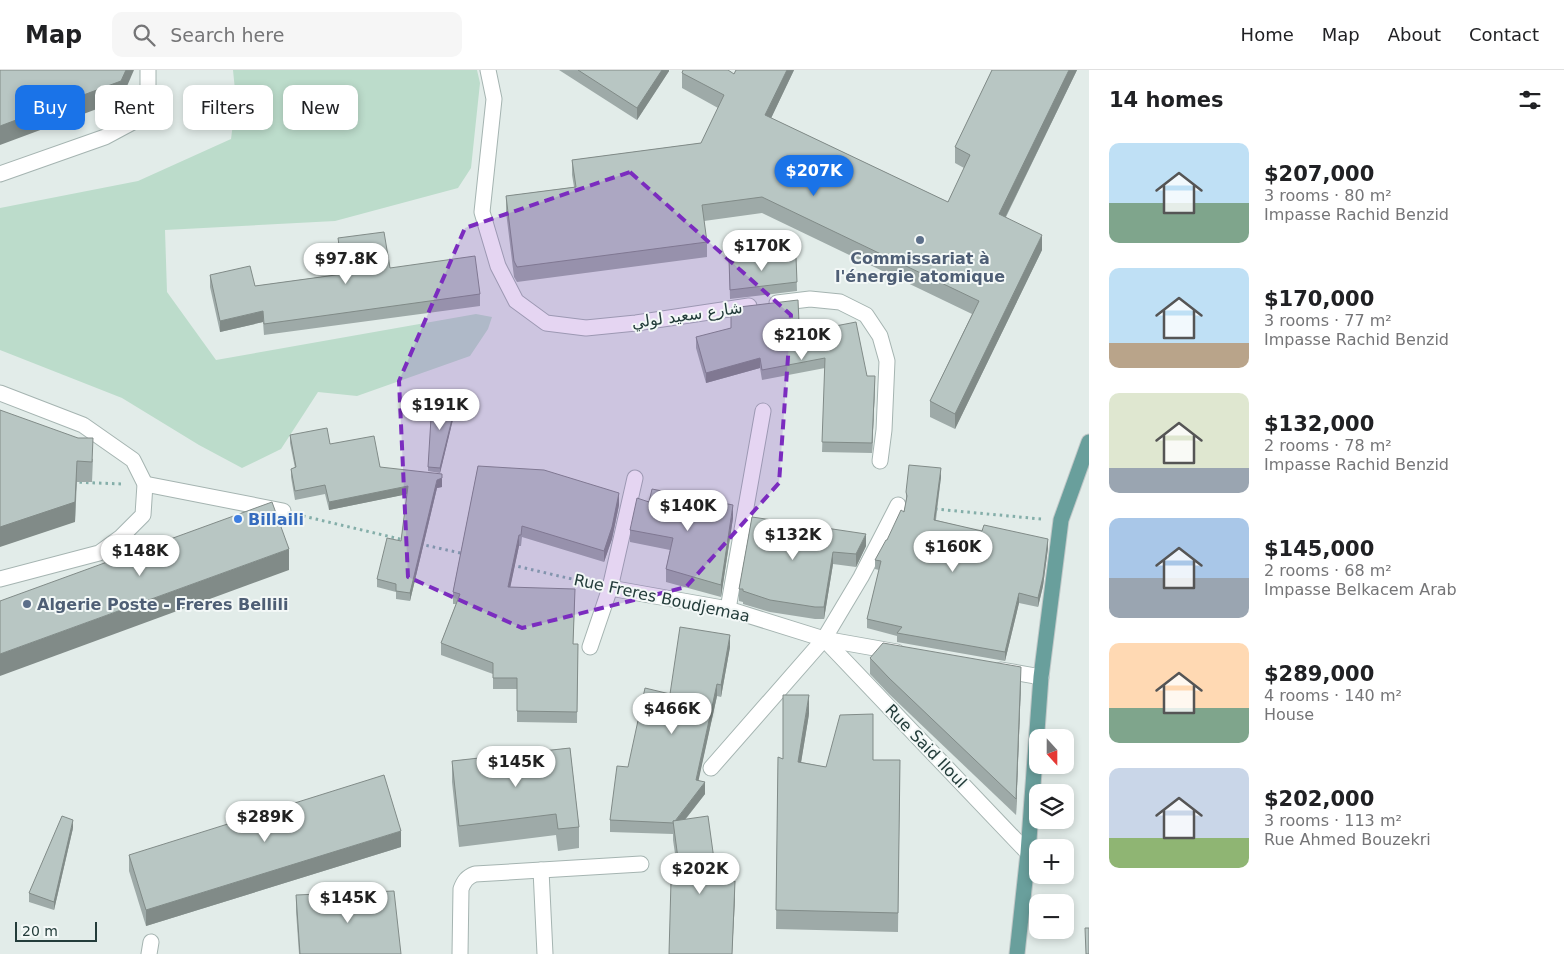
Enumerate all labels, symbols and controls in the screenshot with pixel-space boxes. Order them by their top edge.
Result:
search box [112,12,462,57]
text: Map [25,21,82,49]
icon: search [130,21,158,49]
text: Search here [170,24,284,46]
text: Home [1241,24,1294,45]
text: Map [1322,24,1360,45]
text: About [1388,24,1441,45]
text: Contact [1469,24,1539,45]
chip: Buy [15,85,85,130]
chip: Rent [95,85,173,130]
chip: Filters [183,85,273,130]
chip: New [283,85,358,130]
icon: filters [1516,86,1544,114]
text: 14 homes [1109,88,1224,112]
pin: $207K [779,154,849,197]
text: $207K [786,161,842,180]
text: $207,000 [1264,162,1374,186]
icon: home [1149,163,1209,223]
text: 3 rooms · 80 m² [1264,186,1392,205]
text: Impasse Rachid Benzid [1264,205,1449,224]
pin: $170K [727,230,797,272]
marker: Commissariat à l'énergie atomique [914,234,926,246]
text: $170K [734,236,790,255]
pin: $97.8K [305,242,387,285]
text: $97.8K [314,249,378,268]
place label: Commissariat à l'énergie atomique [835,249,1005,286]
text: $170,000 [1264,287,1374,311]
icon: home [1149,288,1209,348]
street label: شارع سعيد لولي [631,298,744,333]
text: 3 rooms · 77 m² [1264,311,1392,330]
pin: $210K [767,318,837,361]
text: $210K [774,325,830,344]
text: Impasse Rachid Benzid [1264,330,1449,349]
pin: $191K [405,388,475,431]
text: $191K [412,395,468,414]
text: $132,000 [1264,412,1374,436]
icon: home [1149,413,1209,473]
text: 2 rooms · 78 m² [1264,436,1392,455]
text: Impasse Rachid Benzid [1264,455,1449,474]
pin: $140K [653,490,723,532]
text: $140K [660,496,716,515]
place label: Billaili [248,510,304,529]
marker: Billaili [232,513,244,525]
pin: $132K [758,518,828,561]
text: $132K [765,525,821,544]
pin: $160K [918,530,988,573]
pin: $148K [105,534,175,577]
text: $160K [925,537,981,556]
text: $145,000 [1264,537,1374,561]
icon: home [1149,538,1209,598]
text: $148K [112,541,168,560]
text: 2 rooms · 68 m² [1264,561,1392,580]
street label: Rue Freres Boudjemaa [572,570,752,626]
text: Impasse Belkacem Arab [1264,580,1457,599]
place label: Algerie Poste - Freres Bellili [37,595,288,614]
marker: Algerie Poste - Freres Bellili [21,598,33,610]
text: $289,000 [1264,662,1374,686]
icon: home [1149,663,1209,723]
text: 4 rooms · 140 m² [1264,686,1402,705]
pin: $466K [637,692,707,735]
text: $466K [644,699,700,718]
street label: Rue Said Iloul [881,700,971,792]
text: House [1264,705,1314,724]
north arrow [1029,729,1074,774]
map controls [1029,729,1074,939]
pin: $145K [481,746,551,788]
text: $145K [488,752,544,771]
button: layers [1029,784,1074,829]
text: $202,000 [1264,787,1374,811]
icon: home [1149,788,1209,848]
pin: $289K [230,800,300,843]
text: $289K [237,807,293,826]
text: 3 rooms · 113 m² [1264,811,1402,830]
text: Rue Ahmed Bouzekri [1264,830,1431,849]
button: + [1029,839,1074,884]
pin: $202K [665,852,735,895]
text: $202K [672,859,728,878]
pin: $145K [313,882,383,924]
text: $145K [320,888,376,907]
button: − [1029,894,1074,939]
scale bar [15,919,98,942]
text: 20 m [22,923,58,939]

